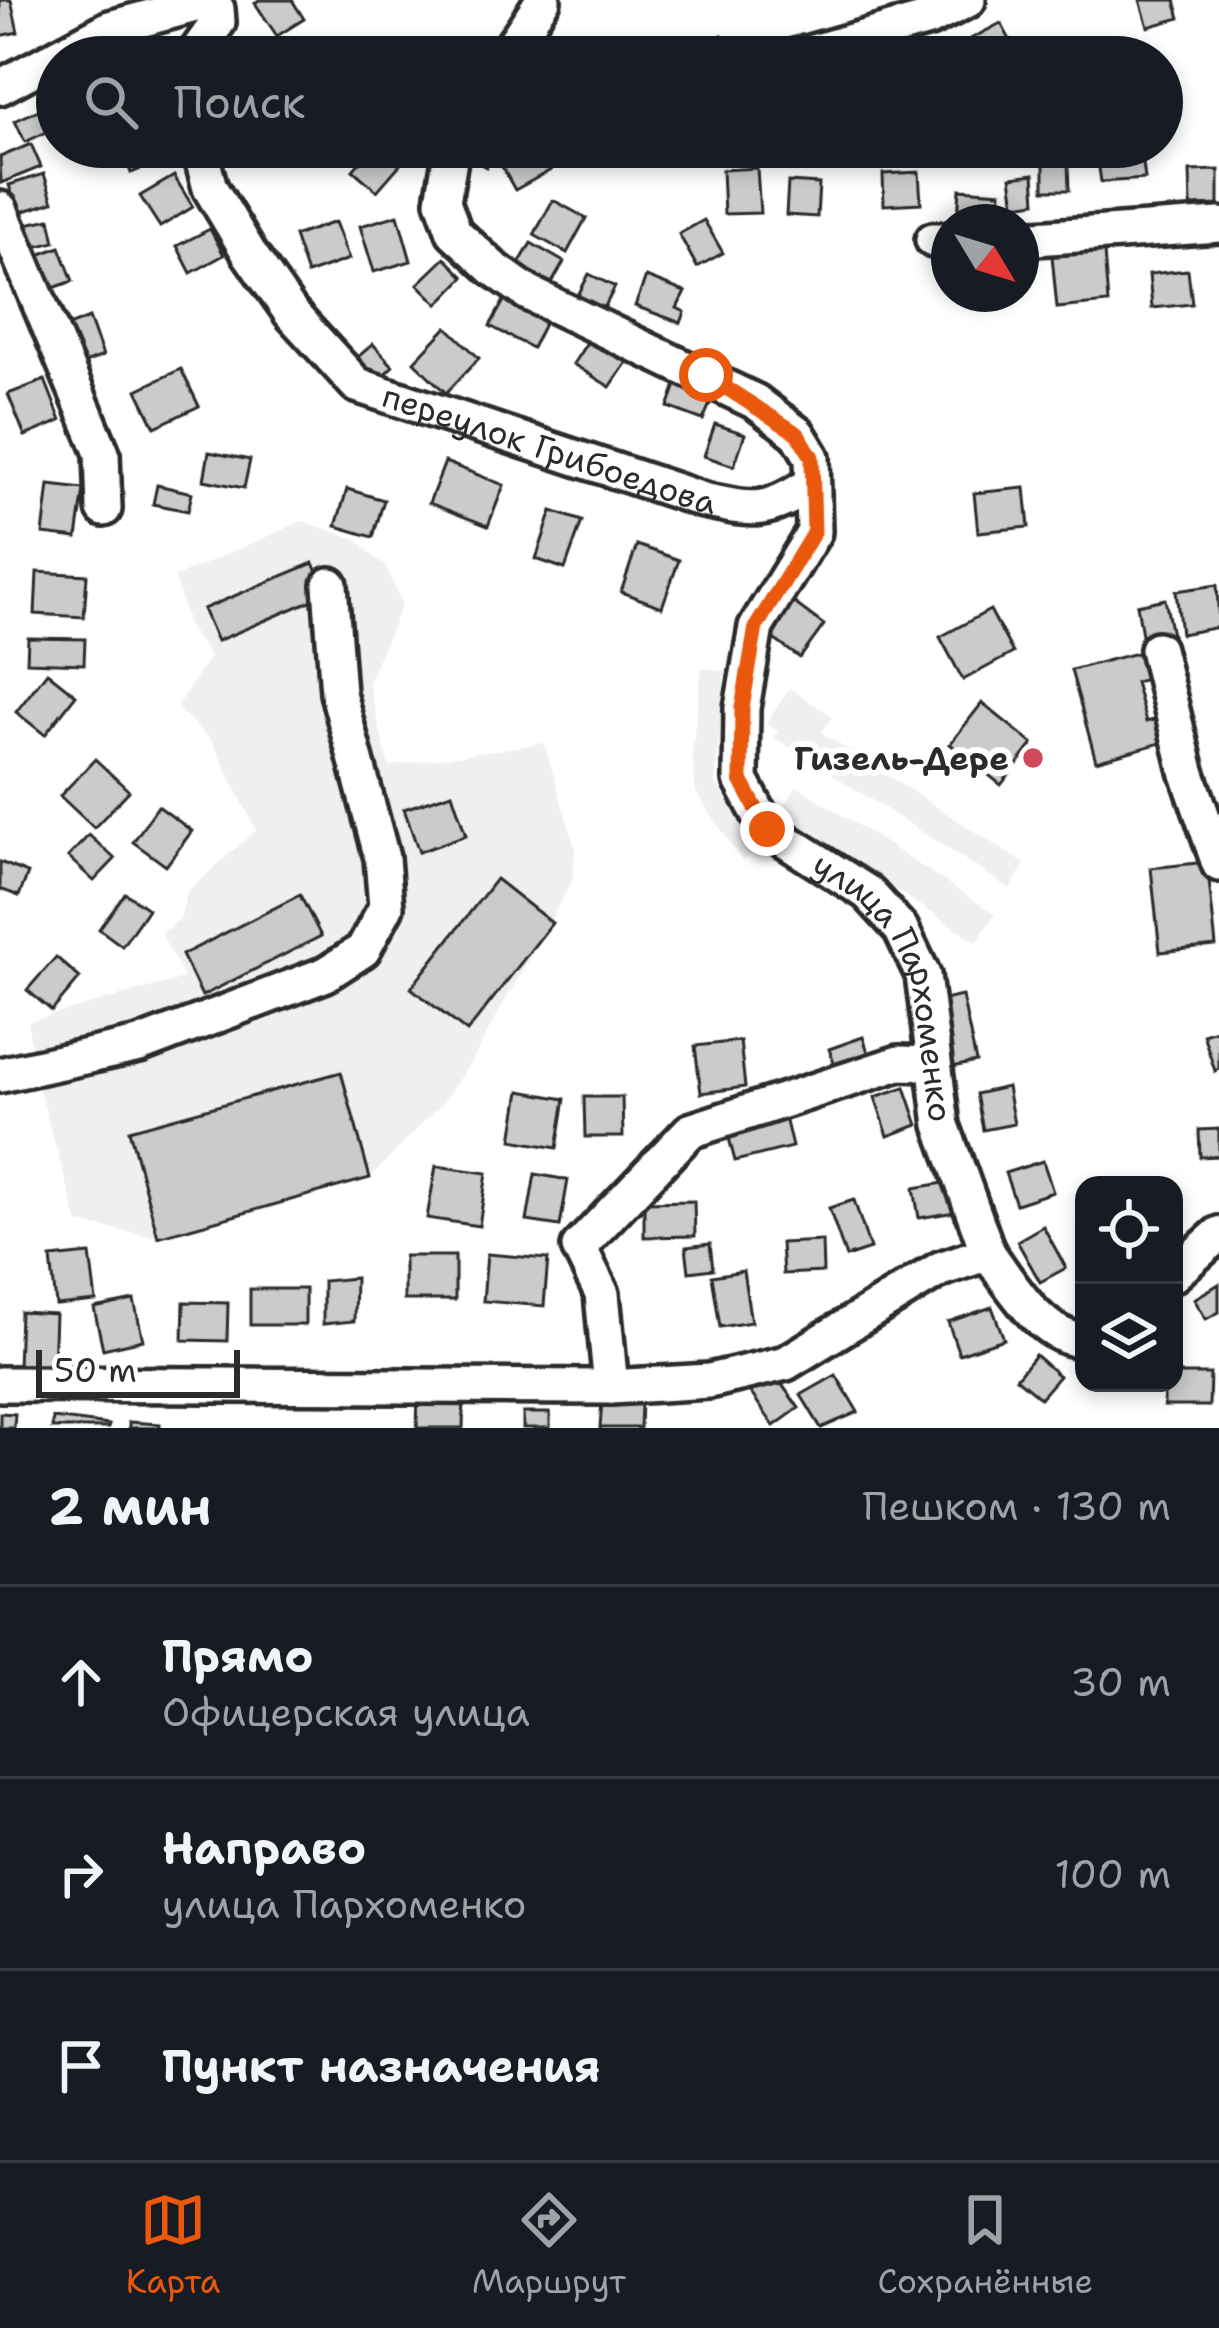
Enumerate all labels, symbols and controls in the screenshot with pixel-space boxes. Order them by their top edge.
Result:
search box [36,36,1183,168]
icon: search [78,69,144,135]
text: Поиск [174,72,305,132]
north arrow [931,204,1039,312]
route start [679,348,733,402]
street label: переулок Грибоедова [377,373,720,525]
place label: Гизель-Дере [794,736,1009,781]
marker: Гизель-Дере [1020,745,1046,771]
route end [740,802,794,856]
street label: улица Пархоменко [804,841,964,1124]
map controls [1075,1176,1183,1392]
button: locate [1075,1176,1183,1284]
button: layers [1075,1284,1183,1392]
scale bar [36,1344,240,1397]
text: 50 m [54,1348,137,1393]
text: 2 мин [48,1472,212,1540]
text: Пешком · 130 m [863,1480,1171,1532]
text: Прямо [162,1626,313,1686]
icon: ahead [48,1649,114,1715]
text: 30 m [1070,1656,1171,1708]
text: Офицерская улица [162,1686,530,1738]
text: Направо [162,1818,366,1878]
icon: right [48,1841,114,1907]
text: 100 m [1055,1848,1171,1900]
text: улица Пархоменко [162,1878,526,1930]
icon: arrive [48,2033,114,2099]
text: Пункт назначения [162,2036,601,2096]
tab: Карта [126,2187,220,2304]
tab: Маршрут [472,2187,626,2304]
tab: Сохранённые [878,2187,1093,2304]

